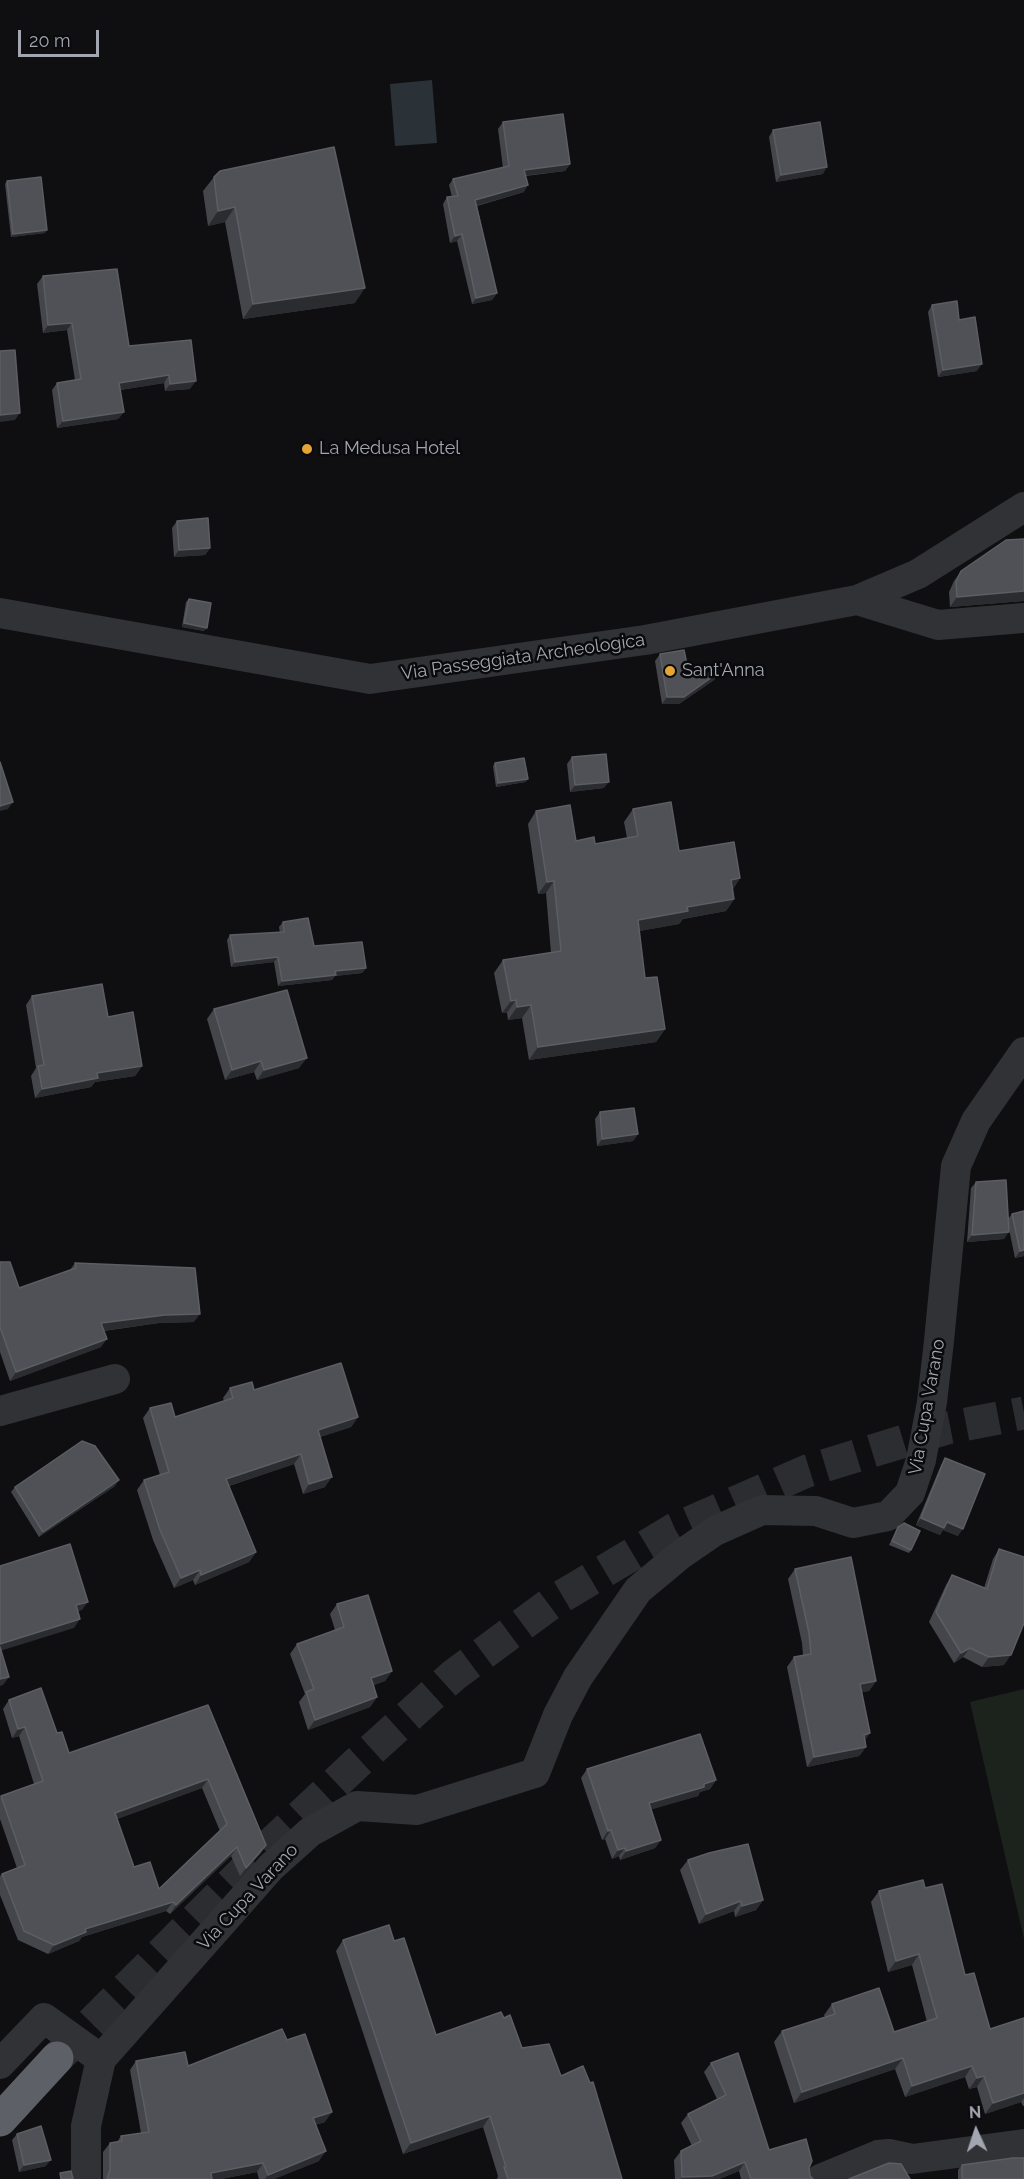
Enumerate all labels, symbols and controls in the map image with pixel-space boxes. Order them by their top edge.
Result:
scale bar [21,18,102,56]
text: 20 m [29,30,71,51]
place label: La Medusa Hotel [319,438,460,460]
marker: La Medusa Hotel [300,442,314,456]
street label: Via Passeggiata Archeologica [400,629,646,685]
place label: Sant'Anna [682,660,765,682]
marker: Sant'Anna [663,664,677,678]
street label: Via Cupa Varano [904,1337,950,1477]
street label: Via Cupa Varano [193,1839,303,1955]
north arrow [946,2101,1006,2161]
text: N [968,2103,982,2122]

